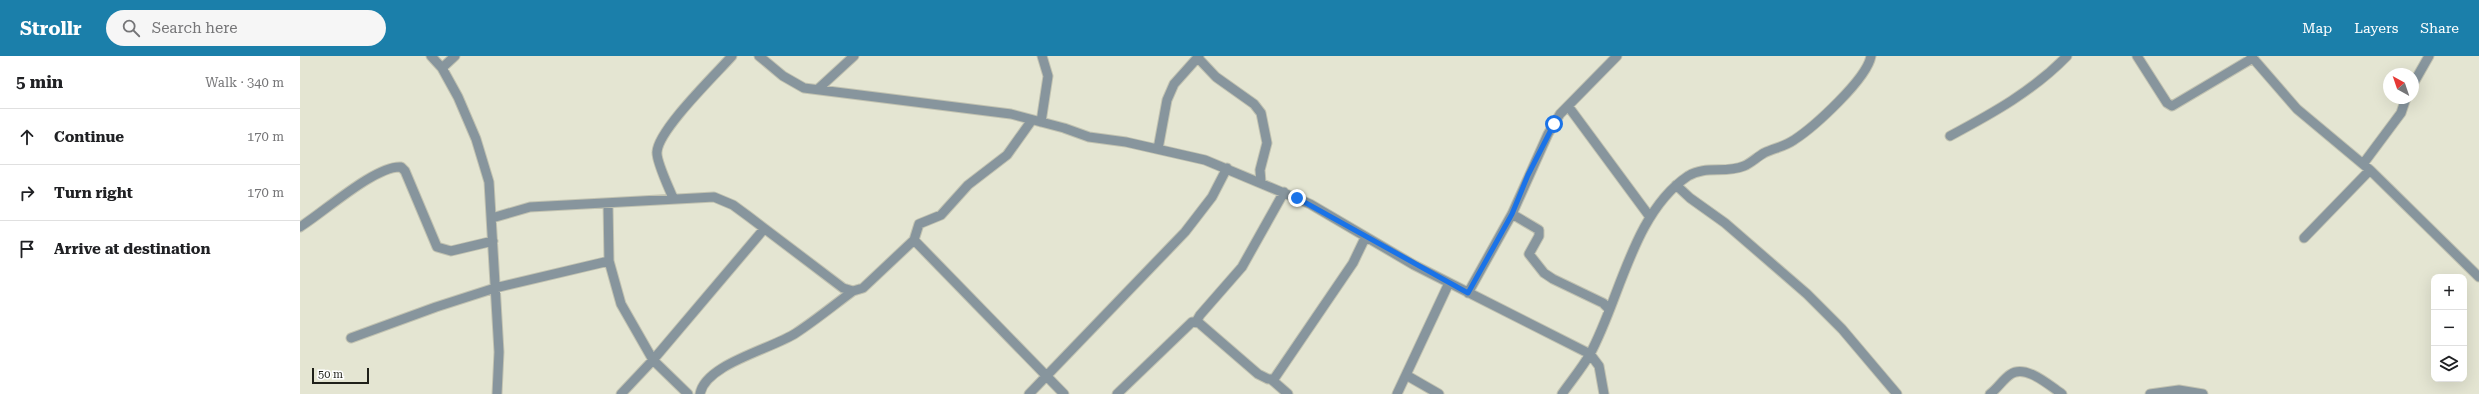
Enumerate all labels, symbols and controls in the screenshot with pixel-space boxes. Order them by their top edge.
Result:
search box [106,10,386,46]
text: Strollr [20,17,82,40]
icon: search [120,17,142,39]
text: Search here [152,19,238,37]
text: Map [2302,20,2332,36]
text: Layers [2354,20,2398,36]
text: Share [2420,20,2459,36]
north arrow [2383,68,2419,104]
text: 5 min [16,72,63,92]
text: Walk · 340 m [205,75,284,90]
route start [1545,115,1563,133]
icon: ahead [16,126,38,148]
text: Continue [54,128,124,146]
text: 170 m [247,129,284,144]
icon: right [16,182,38,204]
text: Turn right [54,184,133,202]
text: 170 m [247,185,284,200]
route end [1288,189,1306,207]
icon: arrive [16,238,38,260]
text: Arrive at destination [54,240,210,258]
map controls [2431,274,2467,382]
button: + [2431,274,2467,310]
button: − [2431,310,2467,346]
button: layers [2431,346,2467,382]
scale bar [312,366,369,385]
text: 50 m [318,368,343,381]

